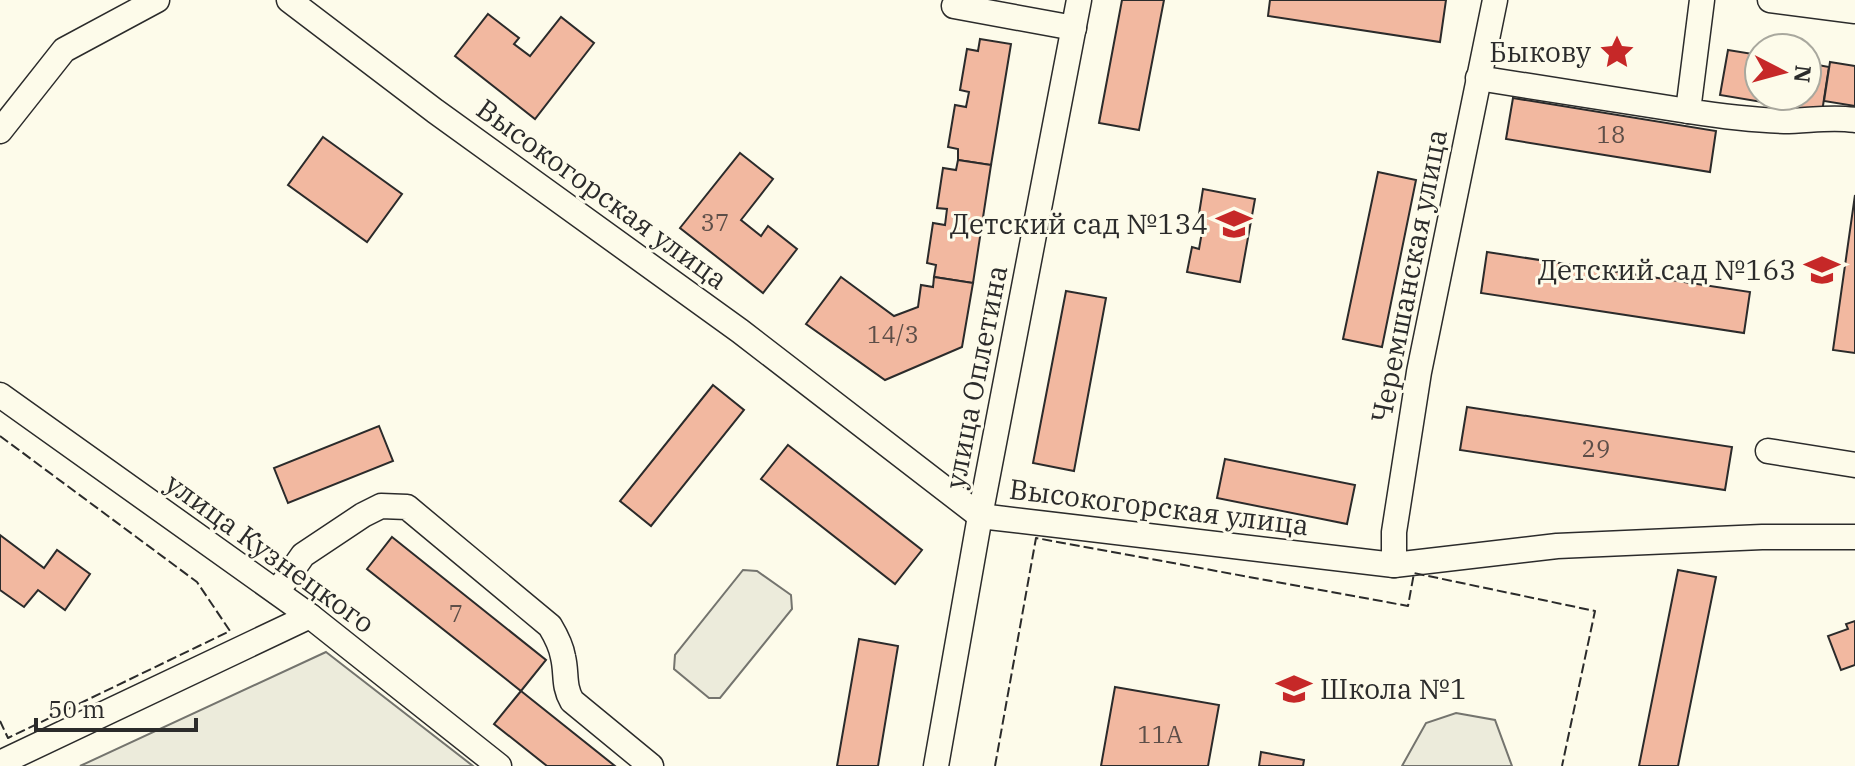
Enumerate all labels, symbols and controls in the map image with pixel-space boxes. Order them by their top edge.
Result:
north arrow [1743,32,1823,112]
place label: Быкову [1489,33,1591,70]
place icon: Быкову [1598,33,1636,71]
text: N [1788,64,1819,84]
street label: Высокогорская улица [470,90,735,297]
house number: 18 [1597,118,1625,150]
street label: Черемшанская улица [1362,126,1455,426]
place label: Детский сад №134 [950,205,1208,242]
school or university icon: Детский сад №134 [1215,205,1253,243]
house number: 37 [701,206,729,238]
place label: Детский сад №163 [1538,251,1796,288]
school or university icon: Детский сад №163 [1803,251,1841,289]
street label: улица Оплетина [936,262,1015,492]
house number: 14/3 [867,318,919,350]
house number: 29 [1582,432,1610,464]
street label: улица Кузнецкого [158,464,382,641]
street label: Высокогорская улица [1007,470,1311,543]
house number: 7 [449,597,463,629]
school or university icon: Школа №1 [1275,670,1313,708]
place label: Школа №1 [1320,670,1467,707]
scale bar [36,682,196,732]
text: 50 m [48,693,105,725]
house number: 11А [1137,718,1183,750]

